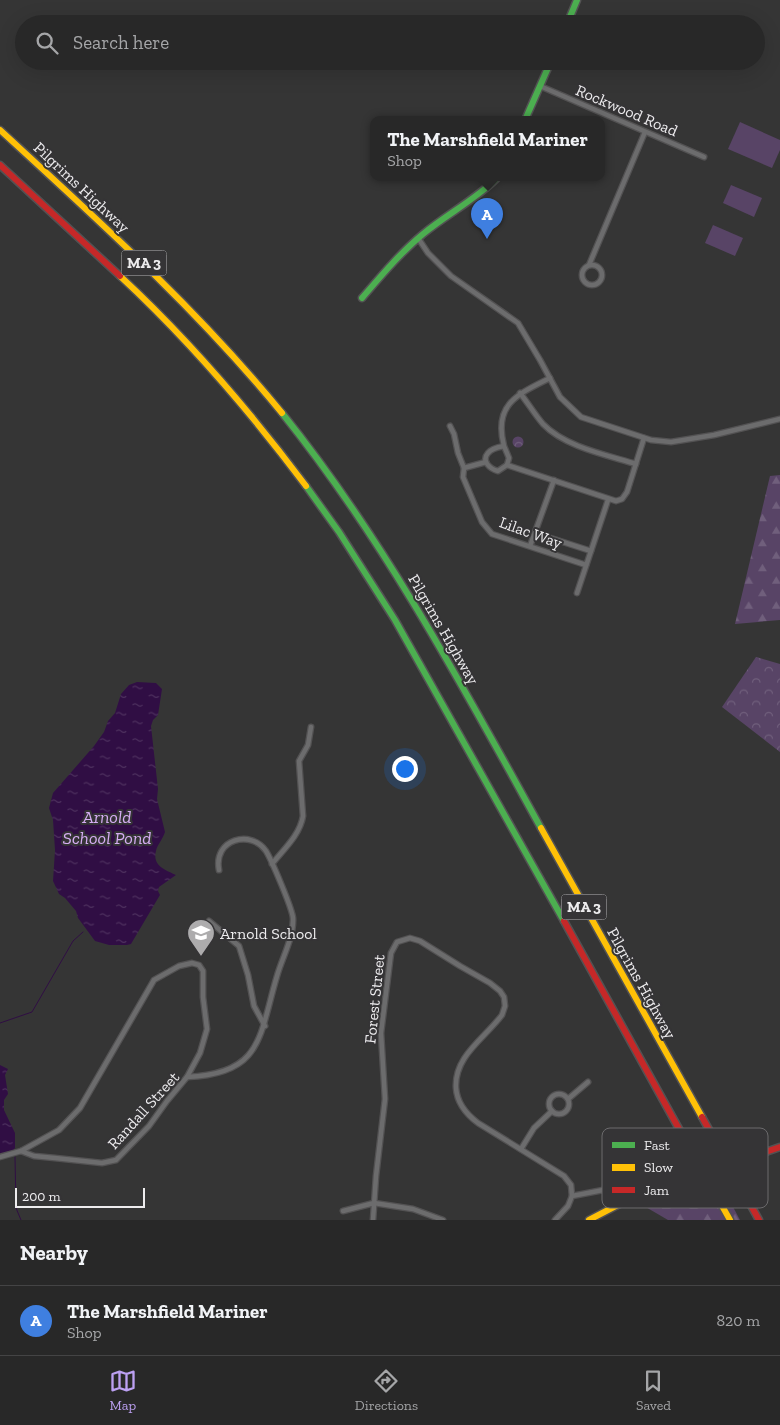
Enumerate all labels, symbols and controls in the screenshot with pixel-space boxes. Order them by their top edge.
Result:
search box [15,15,765,70]
icon: search [33,29,61,57]
text: Search here [73,31,169,54]
street label: Rockwood Road [573,80,681,141]
popup [370,116,605,181]
text: The Marshfield Mariner [387,128,588,151]
street label: Pilgrims Highway [30,138,134,237]
text: Shop [387,151,422,170]
pin: A [471,198,503,239]
road number: MA 3 [122,250,166,276]
street label: Lilac Way [497,512,566,553]
street label: Pilgrims Highway [404,571,483,688]
your location [392,756,418,782]
water label: Arnold School Pond [62,806,152,849]
road number: MA 3 [562,894,606,920]
school or university icon: Arnold School [186,918,216,957]
place label: Arnold School [220,924,317,943]
street label: Pilgrims Highway [603,924,680,1043]
street label: Forest Street [360,953,389,1045]
street label: Randall Street [104,1068,183,1153]
legend [602,1128,768,1208]
text: Fast [644,1137,671,1154]
text: Slow [644,1159,673,1176]
text: Jam [644,1182,669,1199]
scale bar [15,1185,145,1208]
text: 200 m [22,1188,61,1205]
text: Nearby [20,1240,88,1265]
text: The Marshfield Mariner [67,1300,268,1323]
text: A [31,1311,42,1330]
text: 820 m [716,1311,760,1330]
text: Shop [67,1323,102,1342]
tab: Map [109,1367,137,1414]
tab: Directions [355,1367,418,1414]
tab: Saved [636,1367,671,1414]

